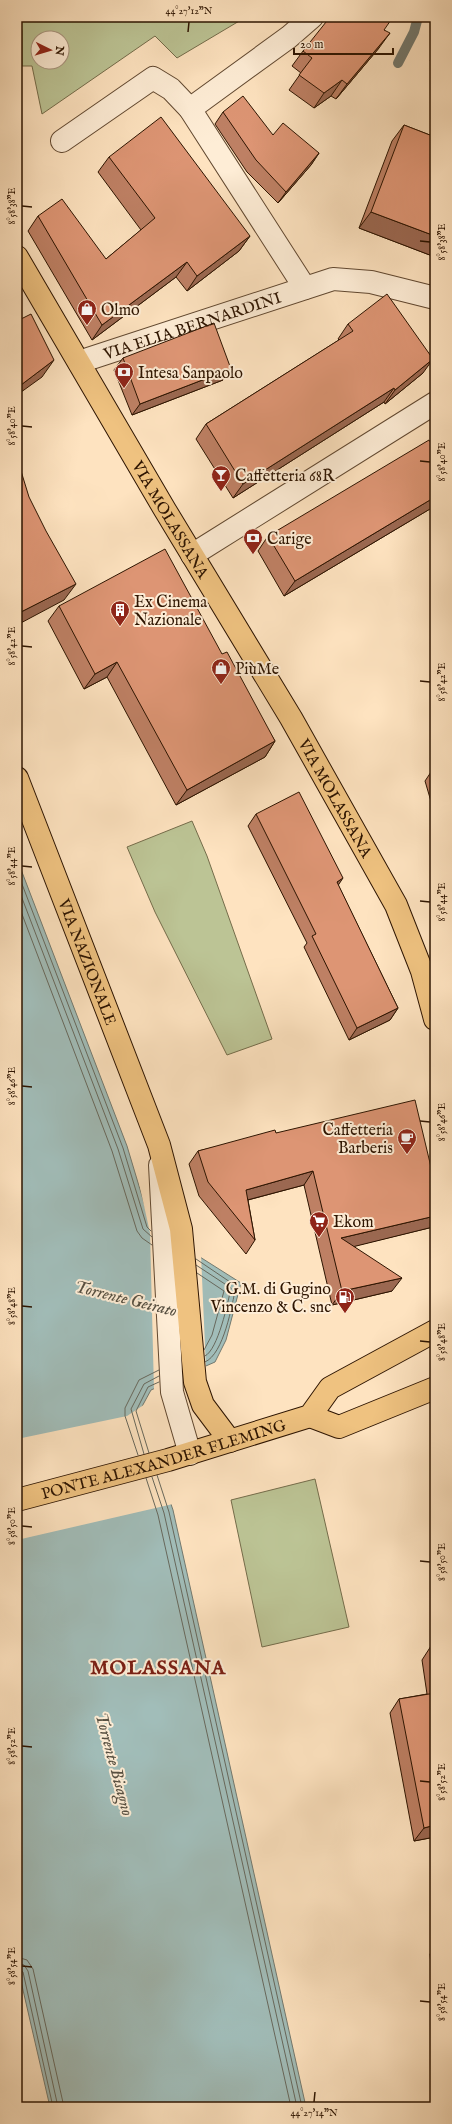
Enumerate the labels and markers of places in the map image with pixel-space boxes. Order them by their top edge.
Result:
shop icon: Olmo [76,298,98,326]
place label: Olmo [101,301,140,321]
bank icon: Intesa Sanpaolo [113,361,135,389]
place label: Intesa Sanpaolo [138,364,243,384]
bar icon: Caffetteria 68R [210,464,232,492]
place label: Caffetteria 68R [235,467,335,487]
bank icon: Carige [242,527,264,555]
place label: Carige [267,530,312,550]
place label: Ex Cinema Nazionale [134,593,207,631]
building icon: Ex Cinema Nazionale [109,599,131,627]
shop icon: PiùMe [210,657,232,685]
place label: PiùMe [235,660,279,680]
place label: Caffetteria Barberis [322,1121,393,1159]
cafe icon: Caffetteria Barberis [396,1127,418,1155]
supermarket icon: Ekom [308,1210,330,1238]
place label: Ekom [333,1213,374,1233]
place label: G.M. di Gugino Vincenzo & C. snc [210,1280,331,1318]
fuel station icon: G.M. di Gugino Vincenzo & C. snc [334,1286,356,1314]

